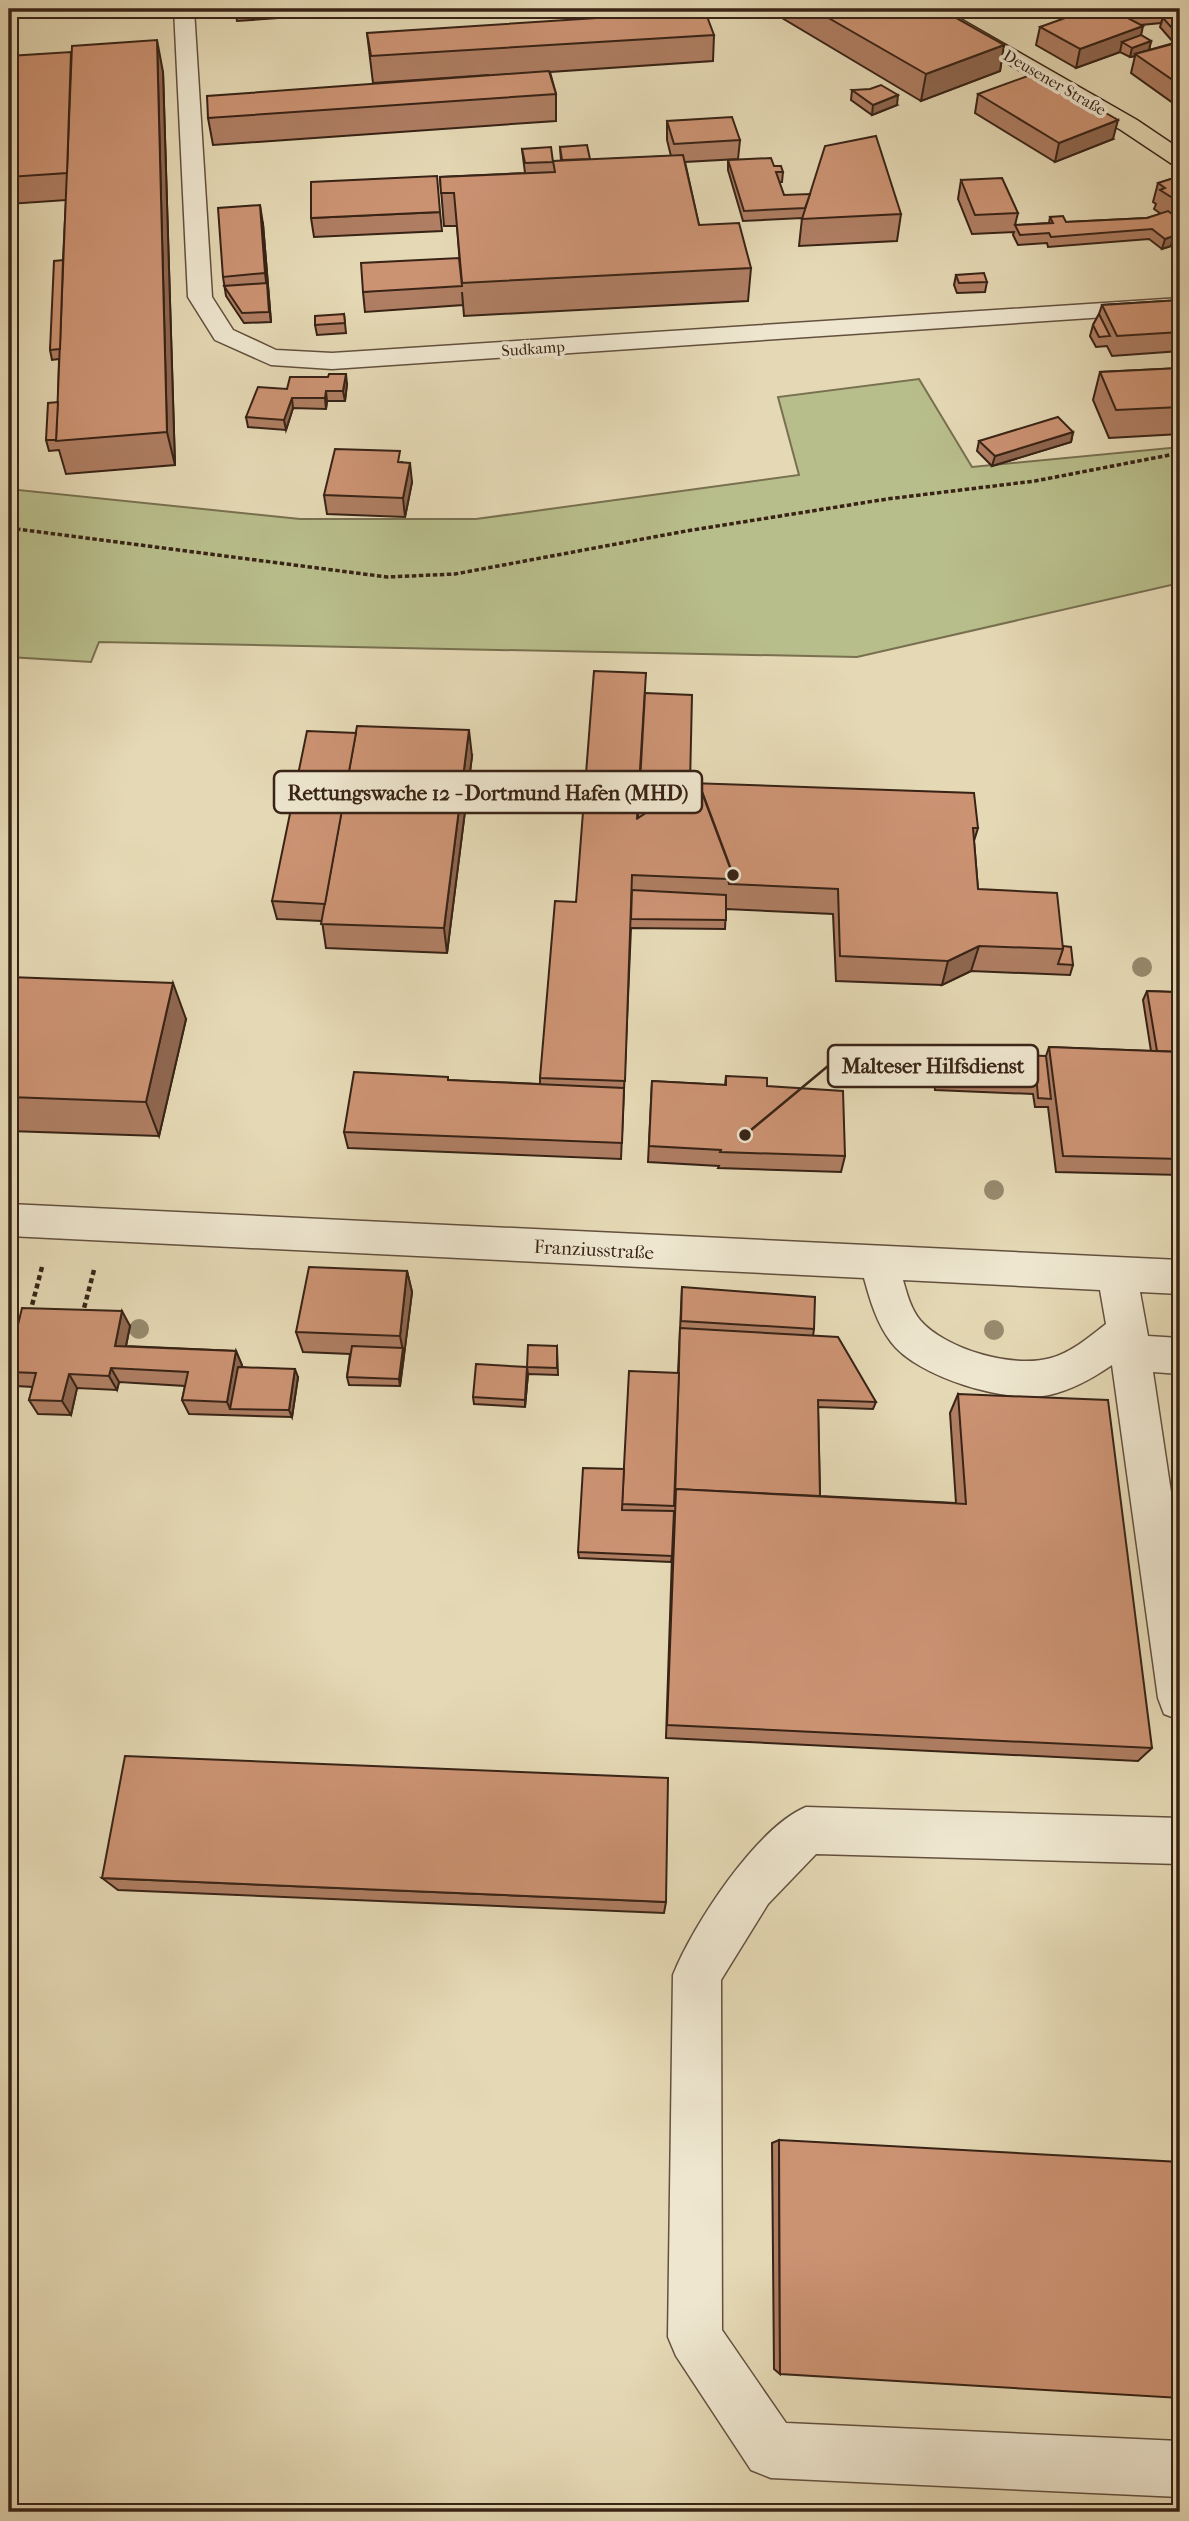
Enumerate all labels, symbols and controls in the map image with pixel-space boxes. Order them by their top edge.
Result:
street label: Deusener Straße [1000,45,1109,119]
street label: Sudkamp [501,337,566,360]
callout: Rettungswache 12 - Dortmund Hafen (MHD) [274,771,702,813]
text: Rettungswache 12 - Dortmund Hafen (MHD) [288,781,689,805]
callout: Malteser Hilfsdienst [828,1045,1038,1087]
text: Malteser Hilfsdienst [841,1054,1025,1078]
street label: Franziusstraße [533,1236,655,1264]

